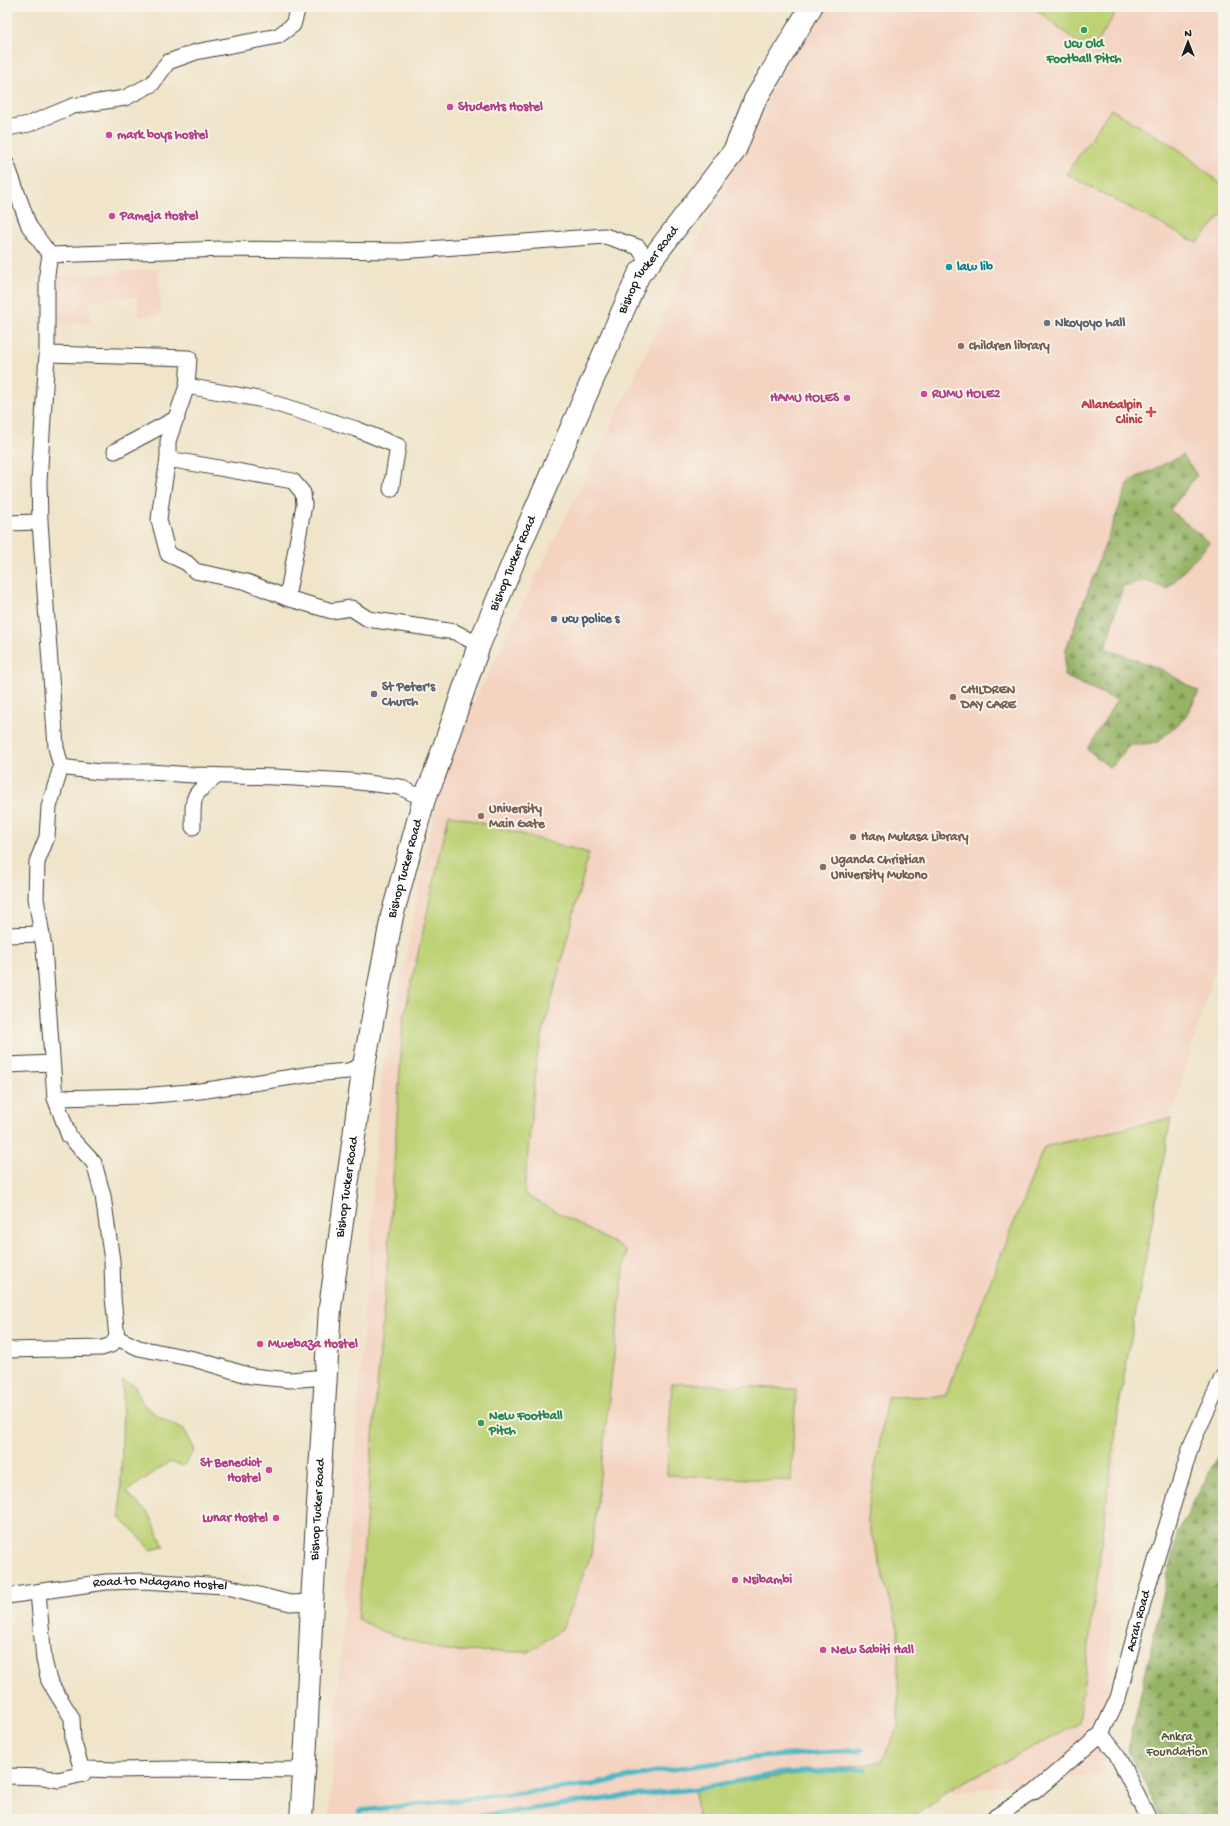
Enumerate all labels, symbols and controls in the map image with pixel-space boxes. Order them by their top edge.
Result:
north arrow [1168,22,1208,62]
marker: Ucu Old Football Pitch [1079,25,1089,35]
text: N [1184,28,1192,40]
place label: Ucu Old Football Pitch [1045,37,1122,67]
place label: Students Hostel [458,100,543,115]
marker: Students Hostel [445,102,455,112]
place label: mark boys hostel [117,128,208,143]
marker: mark boys hostel [104,130,114,140]
place label: Pameja Hostel [119,209,198,224]
marker: Pameja Hostel [107,211,117,221]
street label: Bishop Tucker Road [615,222,683,317]
place label: law lib [956,260,993,275]
marker: law lib [944,262,954,272]
place label: Nkoyoyo hall [1055,316,1125,331]
marker: Nkoyoyo hall [1042,318,1052,328]
place label: children library [969,339,1050,354]
marker: children library [956,341,966,351]
place label: RUMU HOLE2 [931,387,1001,402]
marker: RUMU HOLE2 [919,389,929,399]
place label: HAMU HOLES [770,391,840,406]
marker: HAMU HOLES [842,393,852,403]
place label: AllanGalpin Clinic [1081,398,1144,428]
marker: AllanGalpin Clinic [1145,406,1157,418]
street label: Bishop Tucker Road [486,512,540,614]
place label: ucu police s [562,612,621,628]
marker: ucu police s [549,614,559,624]
place label: St Peter's Church [381,680,436,710]
place label: CHILDREN DAY CARE [960,683,1017,713]
marker: St Peter's Church [369,689,379,699]
marker: CHILDREN DAY CARE [948,692,958,702]
place label: University Main Gate [489,802,546,832]
marker: University Main Gate [476,811,486,821]
street label: Bishop Tucker Road [384,816,426,921]
place label: Ham Mukasa Library [861,830,969,845]
marker: Ham Mukasa Library [848,832,858,842]
place label: Uganda Christian University Mukono [831,853,928,883]
marker: Uganda Christian University Mukono [818,862,828,872]
street label: Bishop Tucker Road [332,1134,362,1239]
place label: Mwebaza Hostel [268,1337,358,1352]
marker: Mwebaza Hostel [255,1339,265,1349]
place label: New Football Pitch [488,1409,563,1439]
marker: New Football Pitch [476,1418,486,1428]
place label: St Benedict Hostel [200,1456,263,1486]
street label: Bishop Tucker Road [307,1457,328,1562]
marker: St Benedict Hostel [264,1465,274,1475]
place label: Lunar Hostel [202,1511,268,1526]
marker: Lunar Hostel [271,1513,281,1523]
street label: Road to Ndagano Hostel [92,1573,229,1594]
place label: Nsibambi [743,1573,792,1588]
marker: Nsibambi [730,1575,740,1585]
street label: Acrah Road [1123,1587,1154,1653]
place label: New Sabiti Hall [831,1643,914,1658]
marker: New Sabiti Hall [818,1645,828,1655]
park label: Ankra Foundation [1145,1730,1209,1760]

